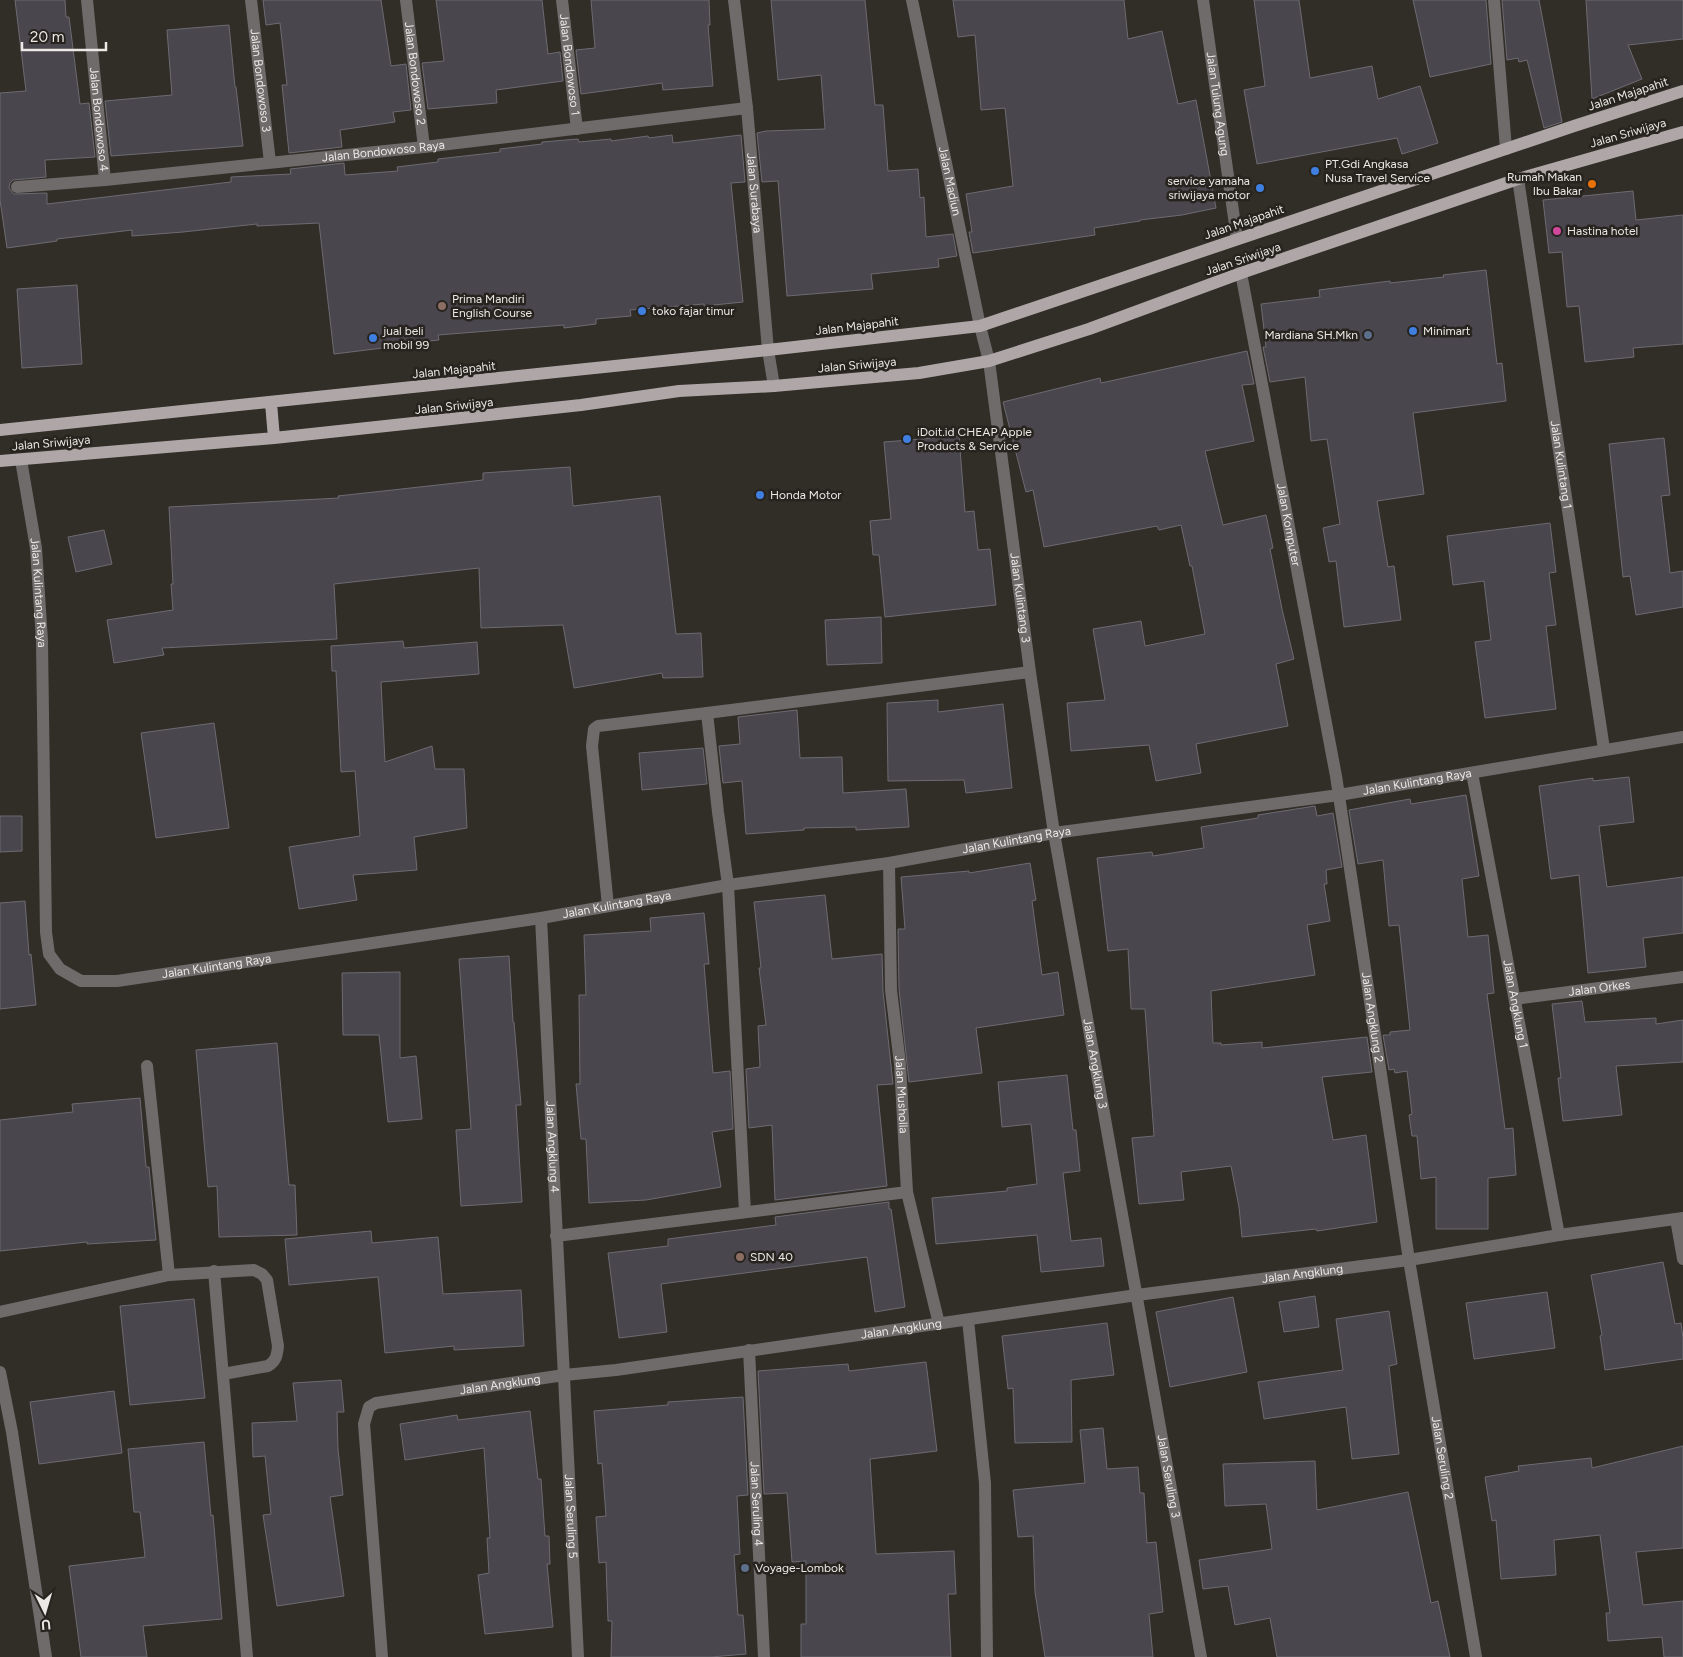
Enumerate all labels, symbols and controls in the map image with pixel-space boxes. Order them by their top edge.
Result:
street label: Jalan Bondowoso 1 [557,13,582,116]
scale bar [22,20,106,52]
street label: Jalan Bondowoso 2 [402,21,428,126]
text: 20 m [30,28,64,46]
street label: Jalan Bondowoso 3 [247,28,273,133]
street label: Jalan Tulung Agung [1203,51,1232,157]
street label: Jalan Bondowoso 4 [87,67,111,173]
street label: Jalan Majapahit [1586,74,1670,114]
street label: Jalan Sriwijaya [1588,115,1668,151]
street label: Jalan Bondowoso Raya [321,138,445,165]
street label: Jalan Madiun [936,145,964,217]
street label: Jalan Surabaya [744,152,765,234]
place label: PT.Gdi Angkasa Nusa Travel Service [1325,157,1431,185]
marker: PT.Gdi Angkasa Nusa Travel Service [1309,165,1321,177]
place label: Rumah Makan Ibu Bakar [1507,170,1582,198]
place label: service yamaha sriwijaya motor [1167,174,1250,202]
marker: Rumah Makan Ibu Bakar [1586,178,1598,190]
marker: service yamaha sriwijaya motor [1254,182,1266,194]
street label: Jalan Majapahit [1202,202,1286,242]
place label: Hastina hotel [1567,224,1638,238]
marker: Hastina hotel [1551,225,1563,237]
street label: Jalan Sriwijaya [1204,240,1282,278]
place label: Prima Mandiri English Course [452,292,532,320]
marker: Prima Mandiri English Course [436,300,448,312]
place label: toko fajar timur [652,304,734,318]
marker: toko fajar timur [636,305,648,317]
street label: Jalan Majapahit [815,314,900,338]
place label: jual beli mobil 99 [382,324,429,352]
place label: Minimart [1423,324,1471,338]
marker: Minimart [1407,325,1419,337]
place label: Mardiana SH.Mkn [1264,328,1358,342]
marker: Mardiana SH.Mkn [1362,329,1374,341]
marker: jual beli mobil 99 [367,332,379,344]
street label: Jalan Sriwijaya [817,355,897,375]
street label: Jalan Majapahit [412,359,497,381]
street label: Jalan Sriwijaya [414,395,494,417]
street label: Jalan Kulintang 1 [1548,420,1575,510]
place label: iDoit.id CHEAP Apple Products & Service [917,425,1032,453]
street label: Jalan Sriwijaya [11,433,91,453]
marker: iDoit.id CHEAP Apple Products & Service [901,433,913,445]
street label: Jalan Komputer [1274,482,1303,567]
place label: Honda Motor [770,488,841,502]
marker: Honda Motor [754,489,766,501]
street label: Jalan Kulintang Raya [27,537,49,648]
street label: Jalan Kulintang 3 [1007,552,1033,644]
street label: Jalan Kulintang Raya [1362,766,1473,798]
street label: Jalan Kulintang Raya [961,824,1072,857]
street label: Jalan Kulintang Raya [561,888,672,921]
street label: Jalan Kulintang Raya [161,951,272,981]
street label: Jalan Angklung 1 [1500,959,1531,1049]
street label: Jalan Angklung 2 [1359,971,1386,1064]
street label: Jalan Orkes [1568,977,1631,999]
street label: Jalan Angklung 3 [1080,1018,1110,1110]
street label: Jalan Musholla [892,1055,911,1134]
street label: Jalan Angklung 4 [543,1100,562,1194]
place label: SDN 40 [750,1250,793,1264]
marker: SDN 40 [734,1251,746,1263]
street label: Jalan Angklung [1261,1262,1344,1286]
street label: Jalan Angklung [860,1316,943,1342]
street label: Jalan Angklung [459,1372,542,1397]
street label: Jalan Seruling 2 [1428,1415,1456,1501]
street label: Jalan Seruling 3 [1154,1434,1183,1519]
street label: Jalan Seruling 4 [747,1461,766,1547]
street label: Jalan Seruling 5 [562,1474,580,1559]
place label: Voyage-Lombok [755,1561,844,1575]
marker: Voyage-Lombok [739,1562,751,1574]
north arrow [20,1587,70,1637]
text: U [40,1616,52,1633]

